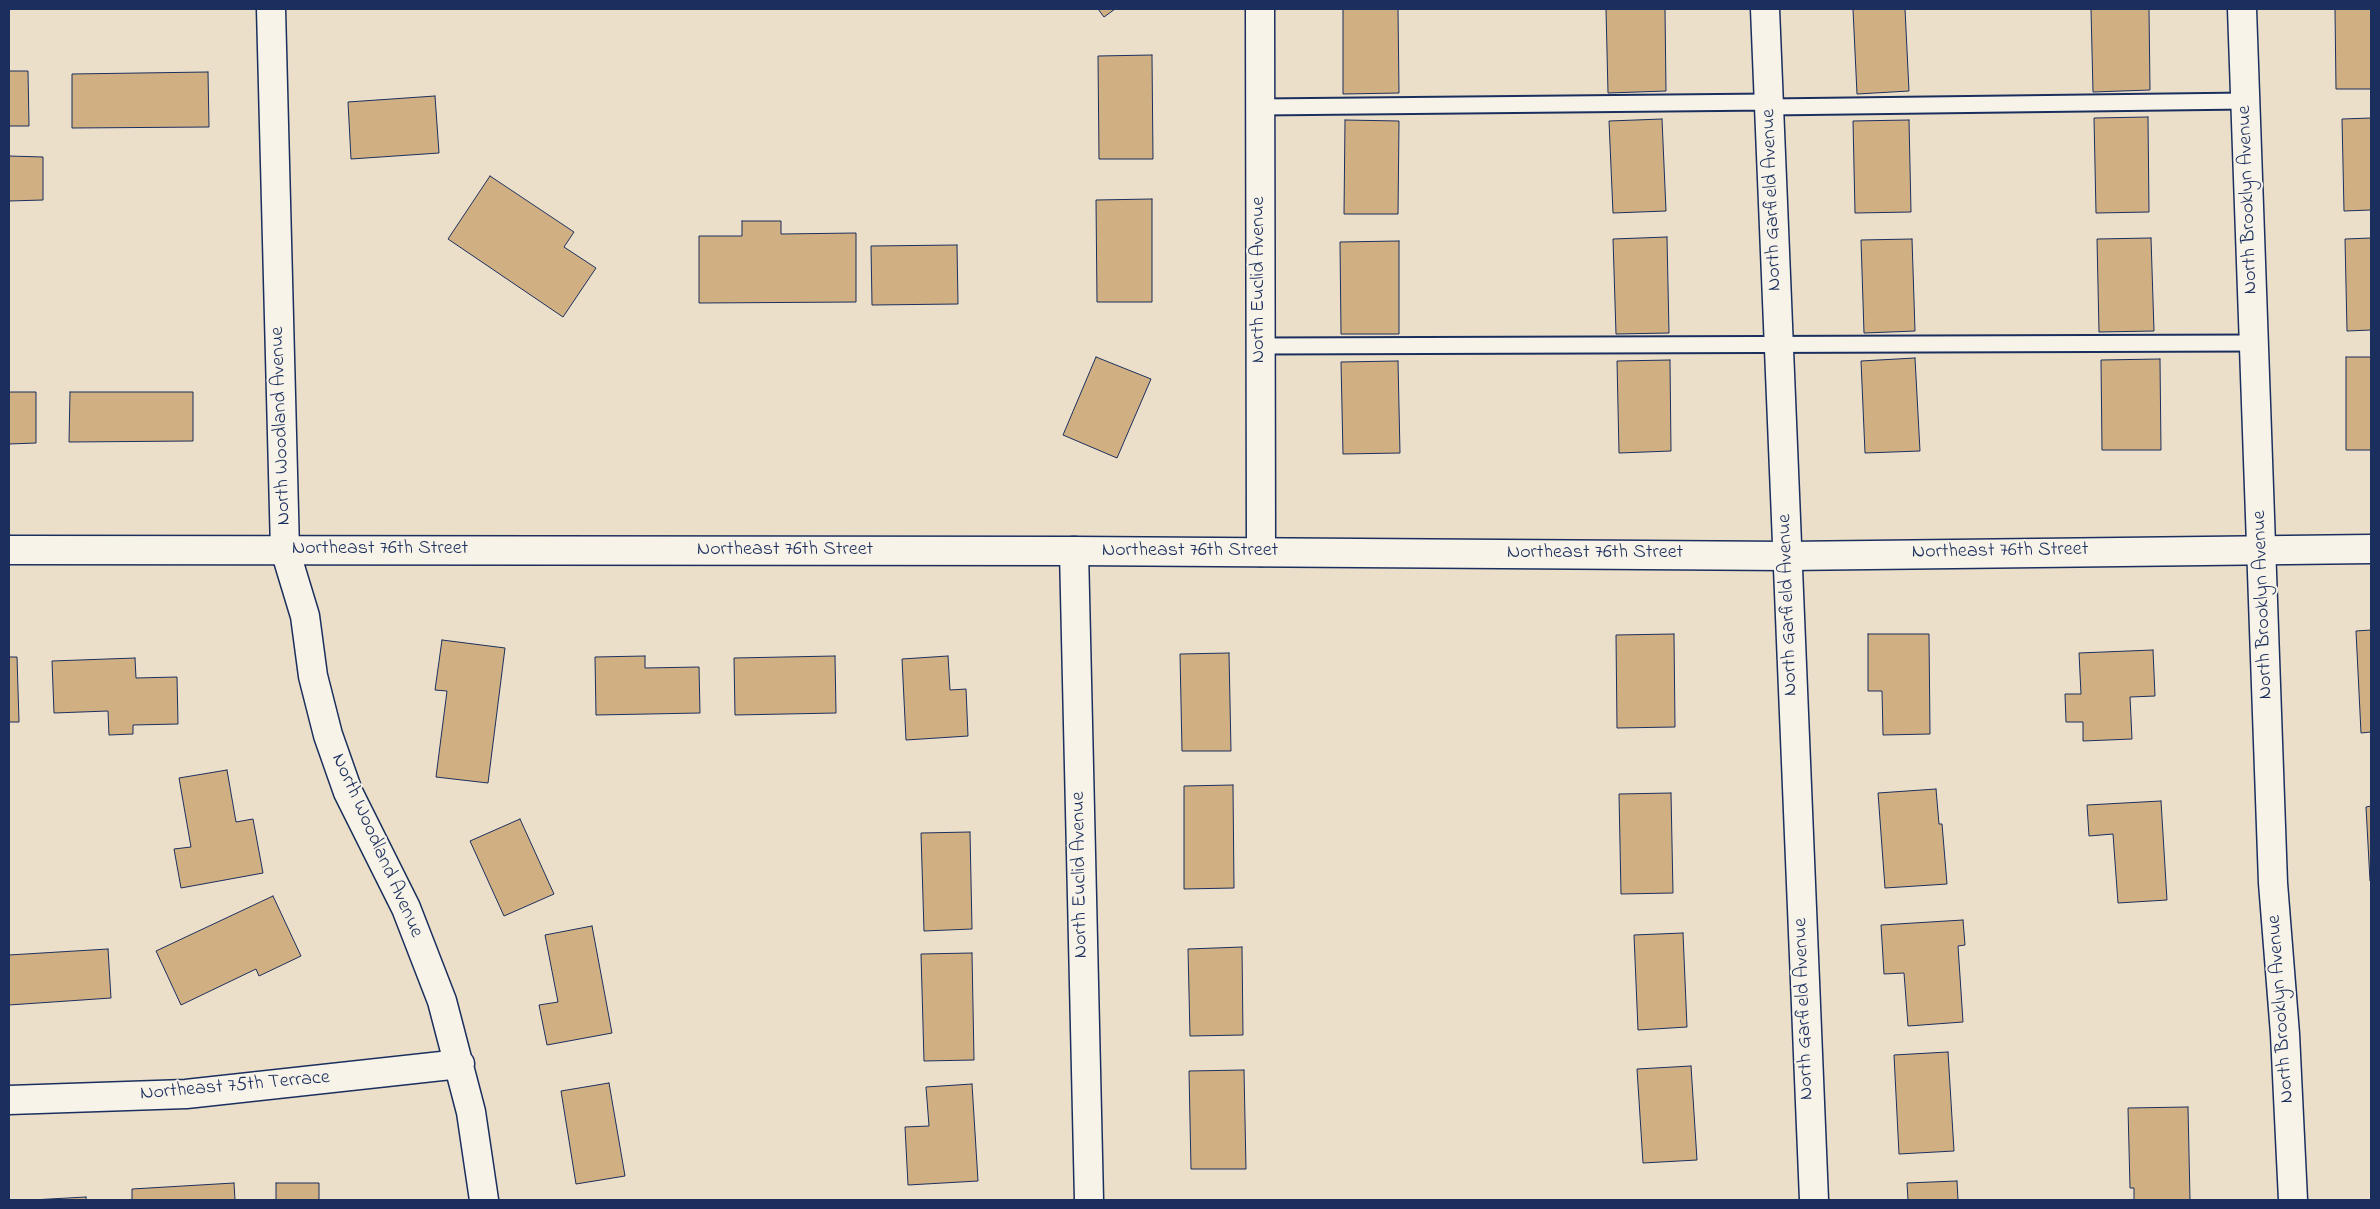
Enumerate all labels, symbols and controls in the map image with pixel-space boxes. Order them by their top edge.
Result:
street label: North Brooklyn Avenue [2234,105,2264,295]
street label: North Garfield Avenue [1758,109,1788,291]
street label: North Euclid Avenue [1248,197,1272,363]
street label: North Woodland Avenue [267,326,297,526]
street label: North Brooklyn Avenue [2249,510,2279,700]
street label: North Garfield Avenue [1774,514,1804,696]
street label: Northeast 76th Street [292,538,468,562]
street label: Northeast 76th Street [1911,538,2089,566]
street label: Northeast 76th Street [697,539,873,563]
street label: Northeast 76th Street [1102,540,1278,564]
street label: Northeast 76th Street [1507,542,1683,566]
street label: North Woodland Avenue [325,750,427,942]
street label: North Euclid Avenue [1068,791,1094,959]
street label: North Brooklyn Avenue [2263,914,2301,1104]
street label: North Garfield Avenue [1790,918,1820,1100]
street label: Northeast 75th Terrace [139,1067,331,1107]

